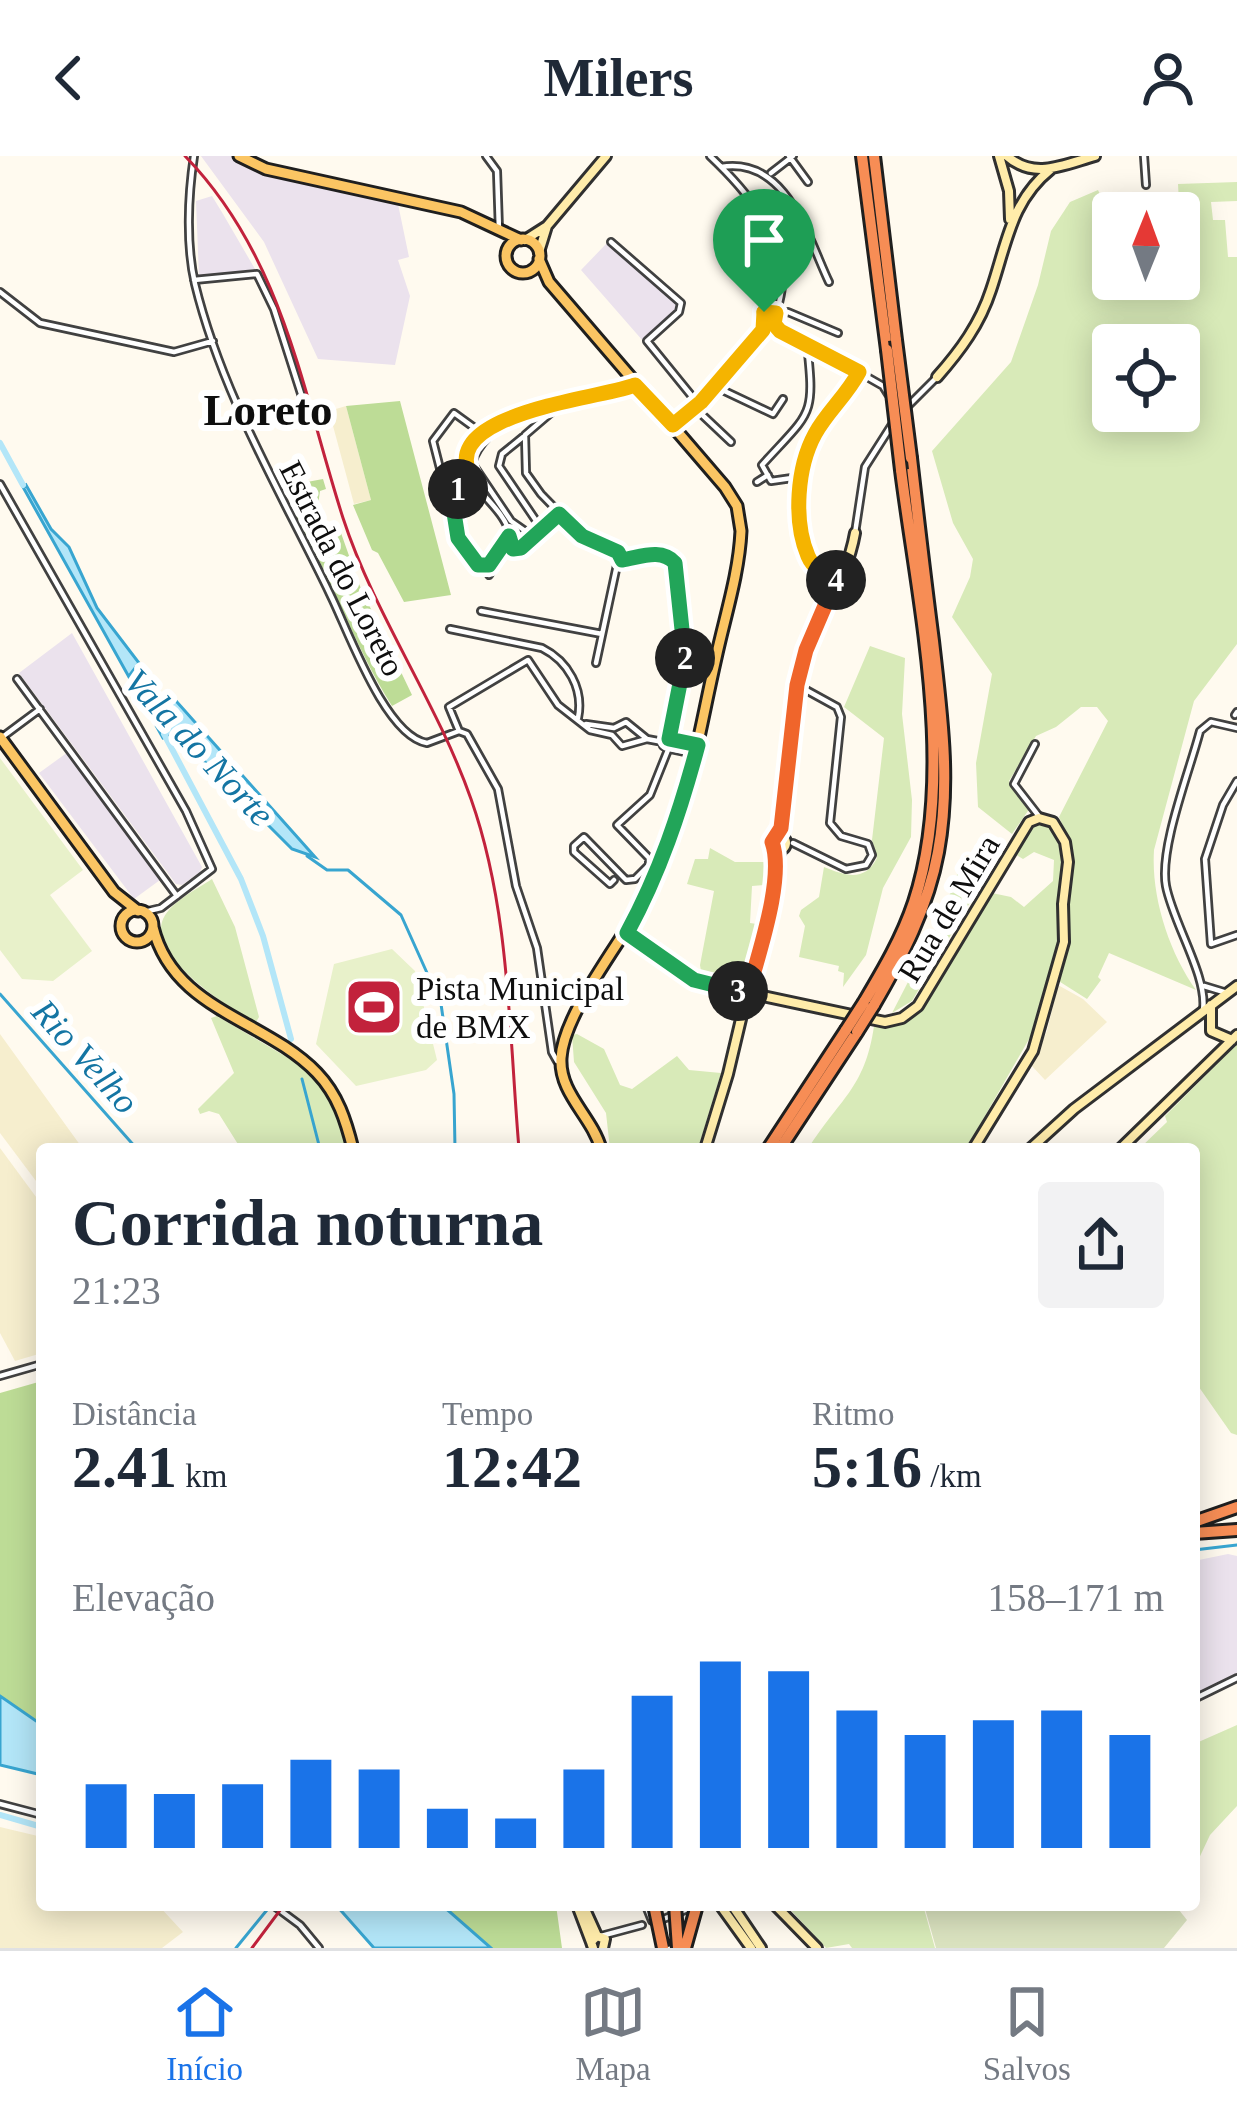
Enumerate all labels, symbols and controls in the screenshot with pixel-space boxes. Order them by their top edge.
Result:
icon: back [36,45,102,111]
icon: person [1135,45,1201,111]
text: Milers [544,48,693,108]
pin [713,189,815,312]
north arrow [1092,192,1200,300]
map controls [1092,192,1200,432]
icon: arrive [731,207,797,273]
button: locate [1092,324,1200,432]
district label: Loreto [203,385,333,435]
street label: Estrada do Loreto [272,455,412,682]
pin: 1 [428,459,488,519]
text: 1 [450,471,466,507]
pin: 4 [806,550,866,610]
text: 4 [828,562,844,598]
pin: 2 [655,628,715,688]
text: 2 [677,640,693,676]
water label: Vala do Norte [116,661,282,834]
street label: Rua de Mira [891,828,1007,988]
pin: 3 [708,961,768,1021]
place label: Pista Municipal de BMX [416,971,624,1045]
text: 3 [730,973,746,1009]
sports icon: Pista Municipal de BMX [343,976,405,1038]
water label: Rio Velho [23,991,147,1122]
button: share [1038,1182,1164,1308]
text: Corrida noturna [72,1186,543,1259]
text: 21:23 [72,1269,161,1312]
text: Distância [72,1396,197,1432]
text: Tempo [442,1396,533,1432]
text: Ritmo [812,1396,895,1432]
text: 2.41 [72,1434,177,1500]
text: 12:42 [442,1434,582,1500]
text: 5:16 [812,1434,922,1500]
text: km [177,1458,227,1494]
text: /km [922,1458,982,1494]
text: Elevação [72,1576,215,1619]
text: 158–171 m [987,1576,1164,1619]
tab: Início [166,1979,243,2088]
tab: Mapa [575,1979,651,2088]
tab: Salvos [983,1979,1071,2088]

